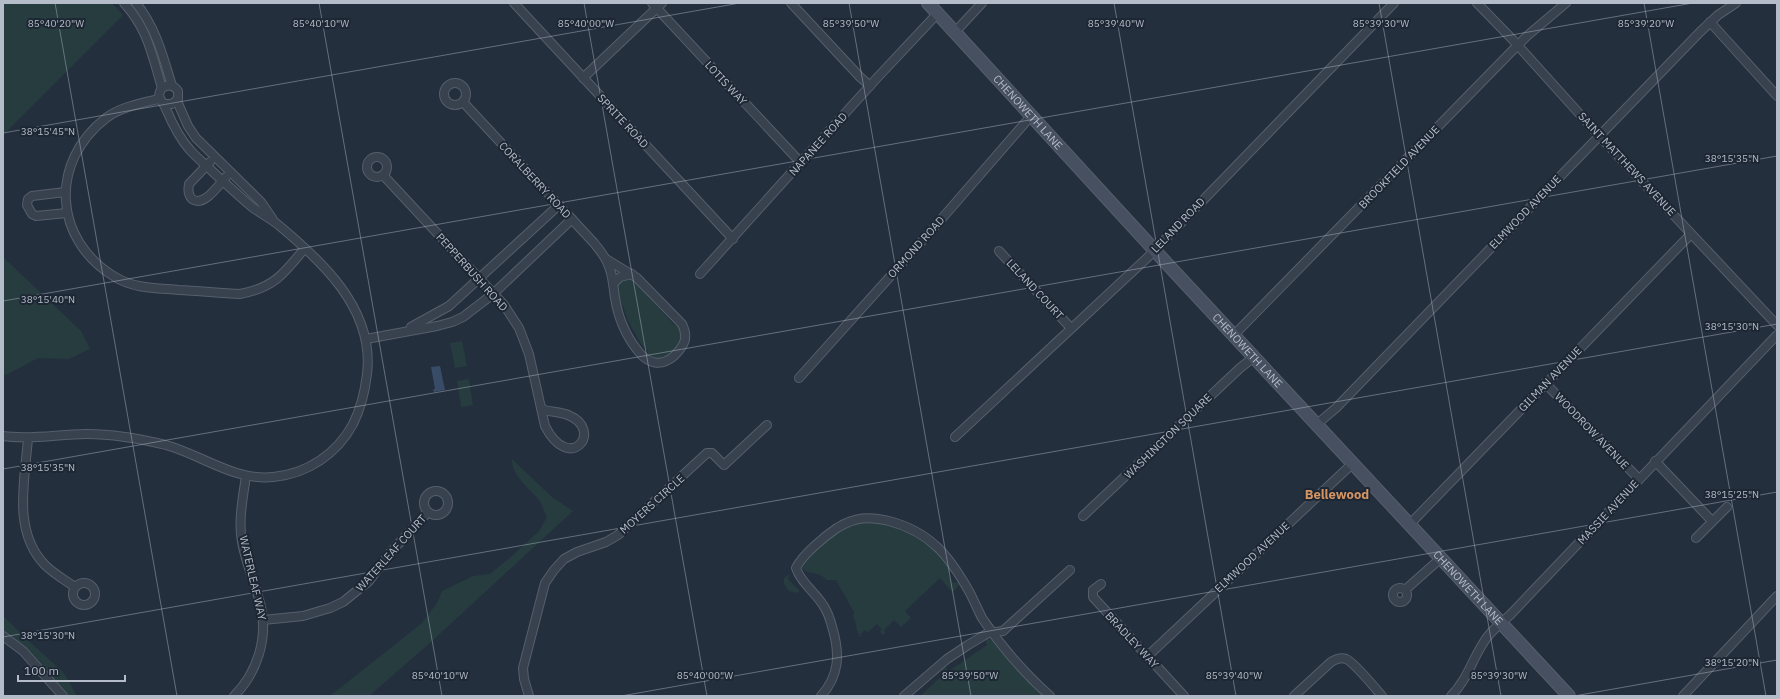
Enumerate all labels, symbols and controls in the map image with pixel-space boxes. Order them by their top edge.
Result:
text: 85°40'20"W [28,17,84,30]
text: 85°40'10"W [293,17,349,30]
text: 85°40'00"W [558,17,614,30]
text: 85°39'50"W [823,17,879,30]
text: 85°39'40"W [1088,17,1144,30]
text: 85°39'30"W [1353,17,1409,30]
text: 85°39'20"W [1618,17,1674,30]
street label: LOTIS WAY [702,58,750,108]
street label: CHENOWETH LANE [990,72,1066,152]
street label: SPRITE ROAD [594,91,652,151]
street label: SAINT MATTHEWS AVENUE [1575,109,1679,219]
street label: NAPANEE ROAD [786,110,850,178]
street label: BROOKFIELD AVENUE [1356,122,1442,212]
text: 38°15'45"N [21,125,75,138]
street label: CORALBERRY ROAD [496,139,574,221]
text: 38°15'35"N [1705,152,1759,165]
street label: ELMWOOD AVENUE [1486,172,1564,252]
street label: LELAND ROAD [1148,194,1208,256]
street label: ORMOND ROAD [885,213,947,281]
street label: PEPPERBUSH ROAD [433,230,511,314]
street label: LELAND COURT [1003,256,1067,323]
text: 38°15'40"N [21,293,75,306]
street label: CHENOWETH LANE [1210,310,1286,390]
text: 38°15'30"N [1705,320,1759,333]
street label: GILMAN AVENUE [1515,343,1585,415]
street label: WASHINGTON SQUARE [1121,390,1215,482]
street label: WOODROW AVENUE [1552,390,1632,472]
text: 38°15'35"N [21,461,75,474]
street label: MOYERS CIRCLE [617,471,687,537]
street label: MASSIE AVENUE [1574,477,1642,547]
district label: Bellewood [1305,486,1369,503]
text: 38°15'25"N [1705,488,1759,501]
street label: WATERLEAF COURT [353,511,430,594]
street label: ELMWOOD AVENUE [1212,519,1292,595]
street label: WATERLEAF WAY [236,534,270,622]
street label: CHENOWETH LANE [1430,547,1506,628]
street label: BRADLEY WAY [1102,609,1162,672]
text: 38°15'30"N [21,629,75,642]
text: 38°15'20"N [1705,656,1759,669]
scale bar [18,657,125,683]
text: 100 m [24,663,59,678]
text: 85°40'10"W [412,669,468,682]
text: 85°40'00"W [677,669,733,682]
text: 85°39'50"W [942,669,998,682]
text: 85°39'40"W [1206,669,1262,682]
text: 85°39'30"W [1471,669,1527,682]

